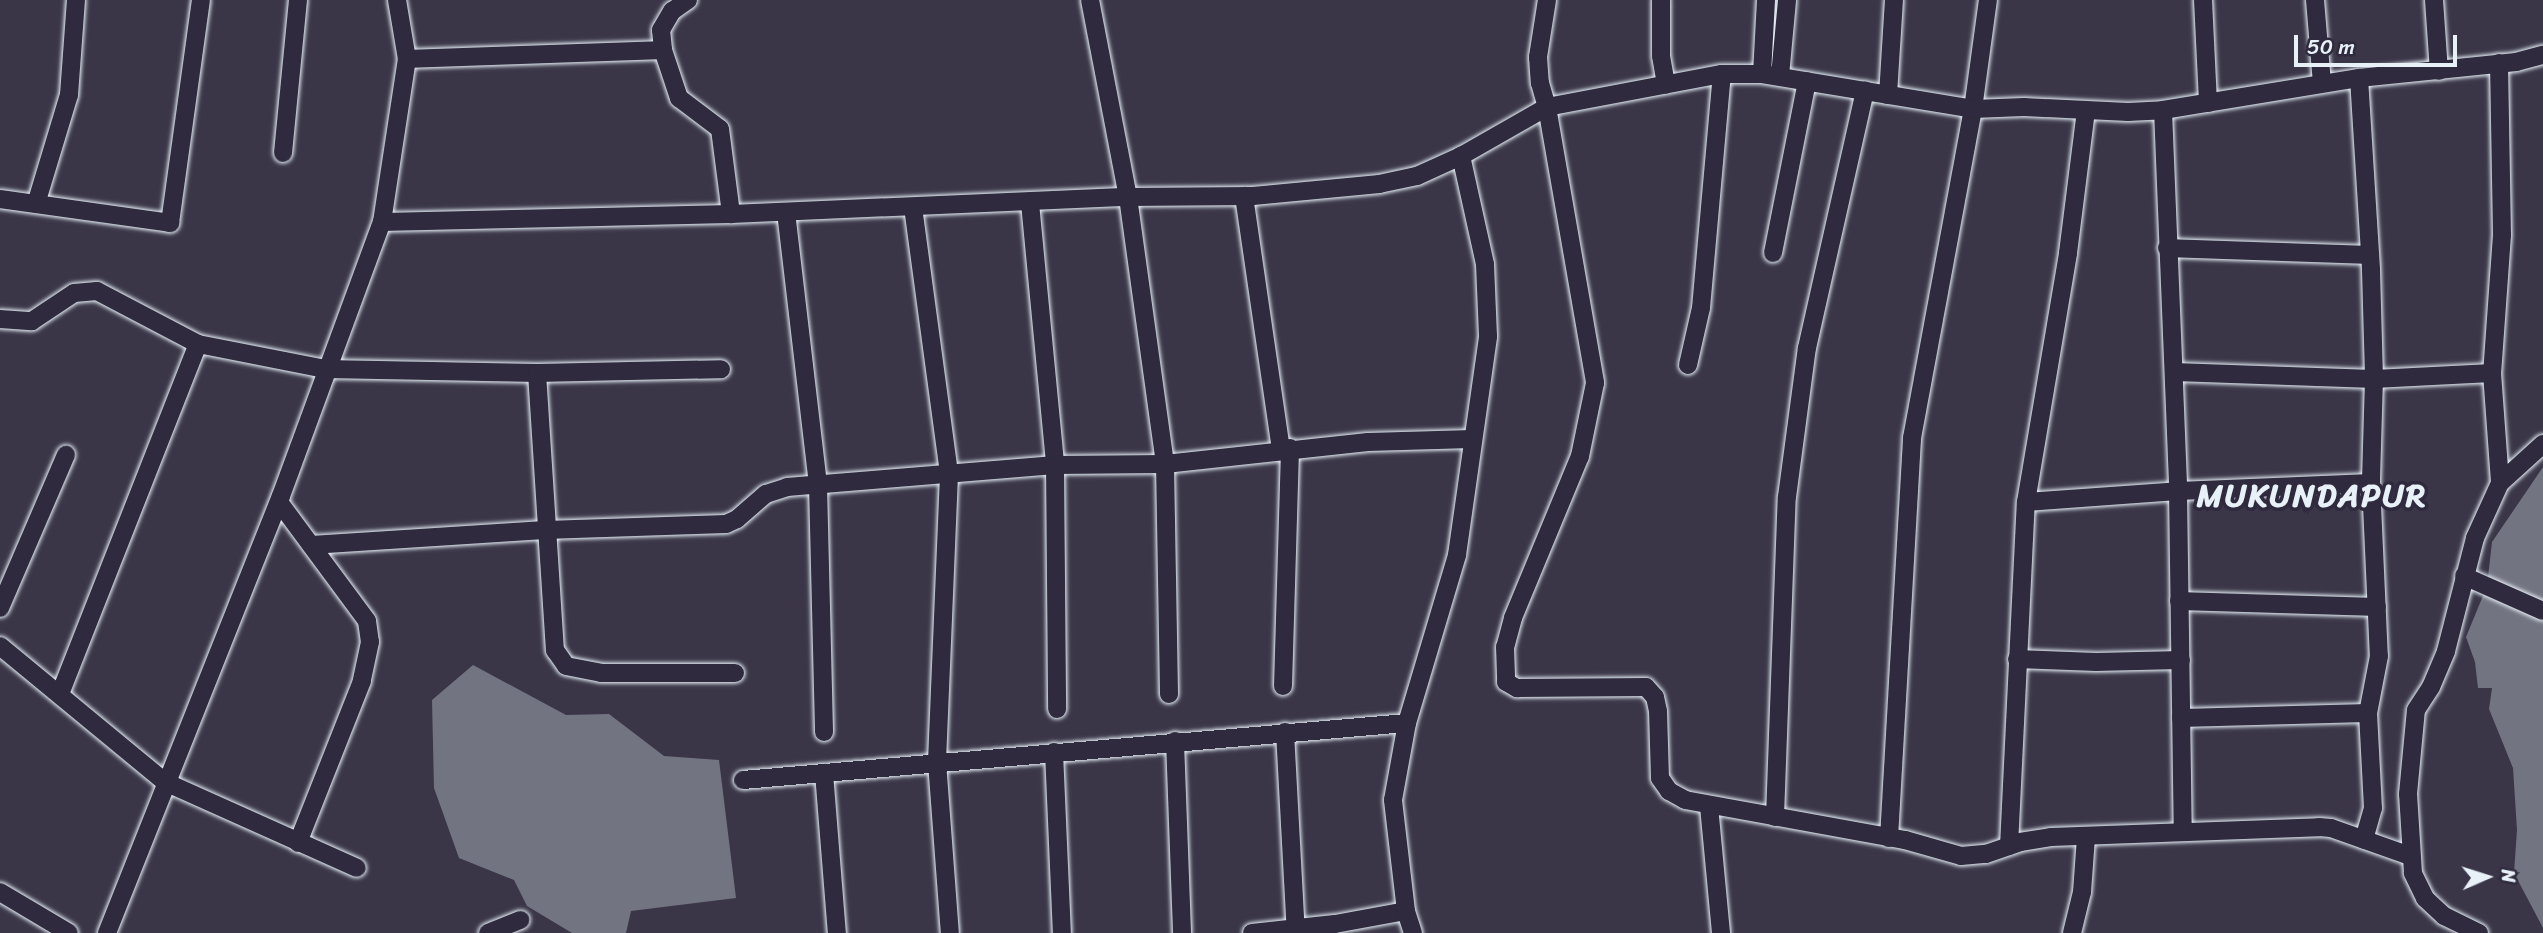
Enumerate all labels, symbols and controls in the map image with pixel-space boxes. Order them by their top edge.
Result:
scale bar [2298,21,2461,65]
text: 50 m [2307,28,2355,66]
district label: MUKUNDAPUR [2199,477,2425,515]
north arrow [2452,842,2522,912]
text: N [2492,868,2525,883]

